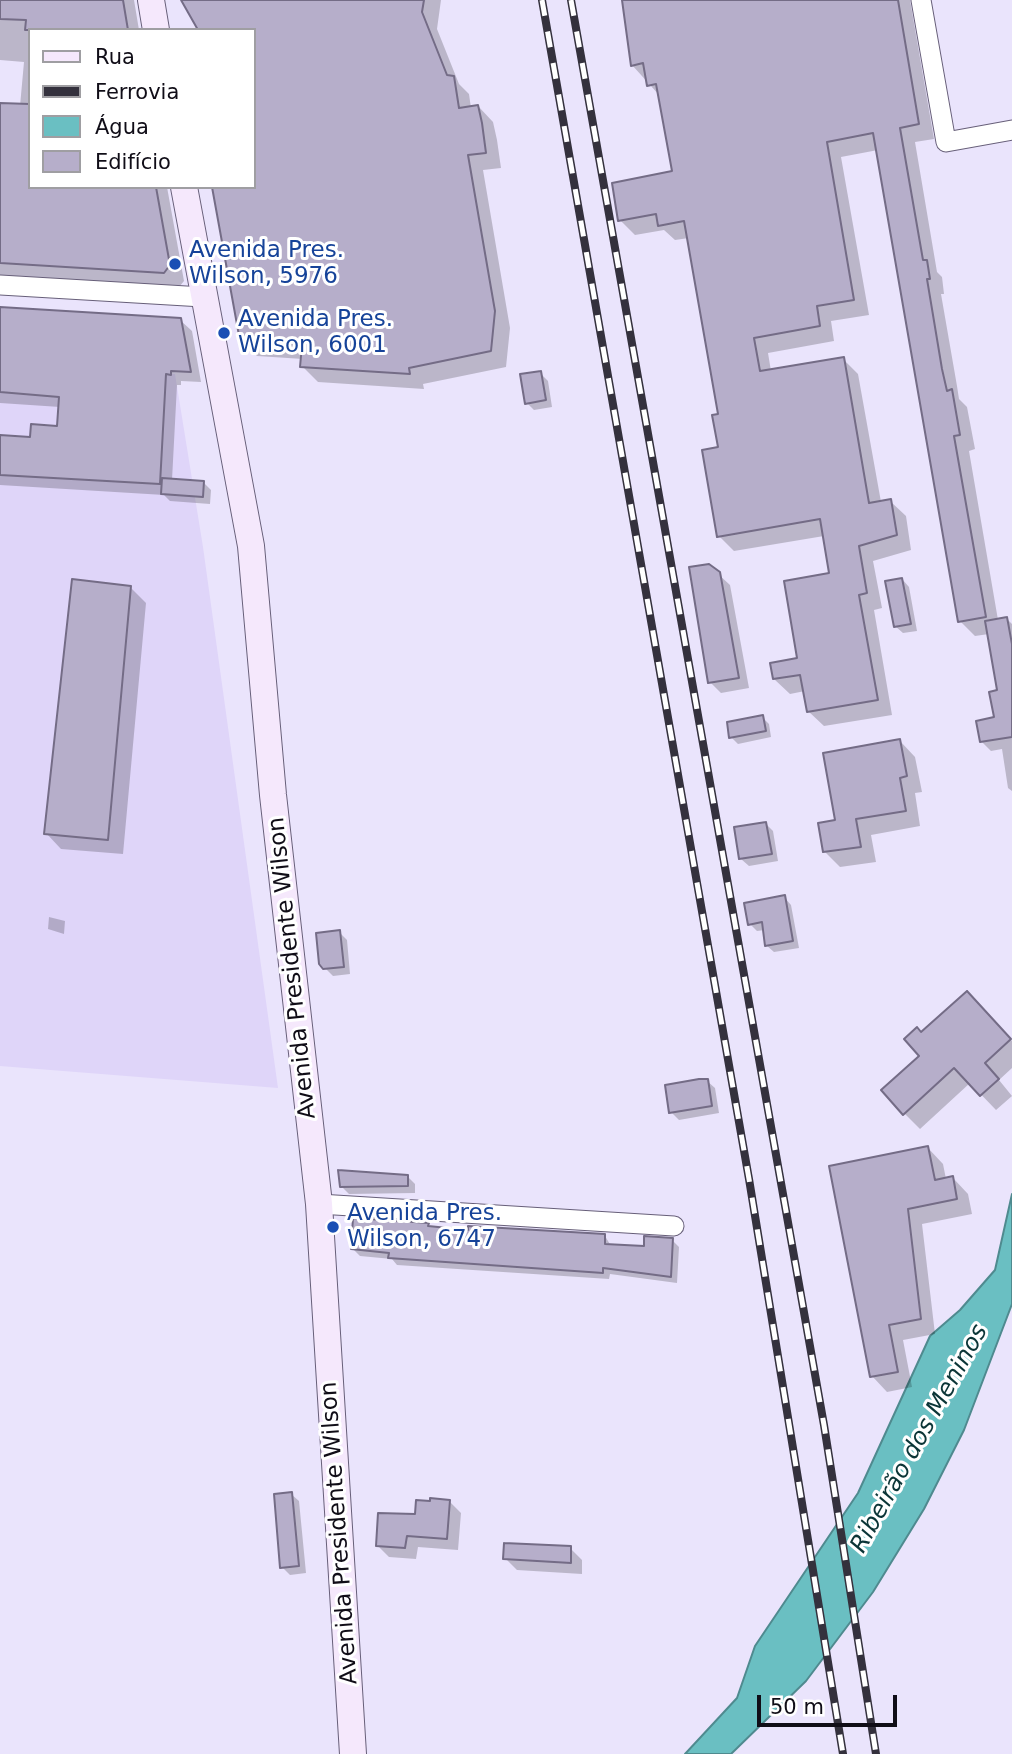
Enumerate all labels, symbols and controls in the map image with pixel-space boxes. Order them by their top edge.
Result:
legend [28,28,256,189]
text: Rua [95,45,135,69]
text: Ferrovia [95,80,179,104]
text: Água [95,115,149,139]
text: Edifício [95,150,171,174]
place label: Avenida Pres. Wilson, 5976 [189,237,344,291]
marker: Avenida Pres. Wilson, 5976 [167,256,183,272]
place label: Avenida Pres. Wilson, 6001 [238,306,393,360]
marker: Avenida Pres. Wilson, 6001 [216,325,232,341]
street label: Avenida Presidente Wilson [263,816,323,1120]
place label: Avenida Pres. Wilson, 6747 [347,1200,502,1254]
marker: Avenida Pres. Wilson, 6747 [325,1219,341,1235]
water label: Ribeirão dos Meninos [845,1320,995,1558]
street label: Avenida Presidente Wilson [316,1381,364,1685]
scale bar [760,1680,900,1724]
text: 50 m [770,1695,824,1719]

